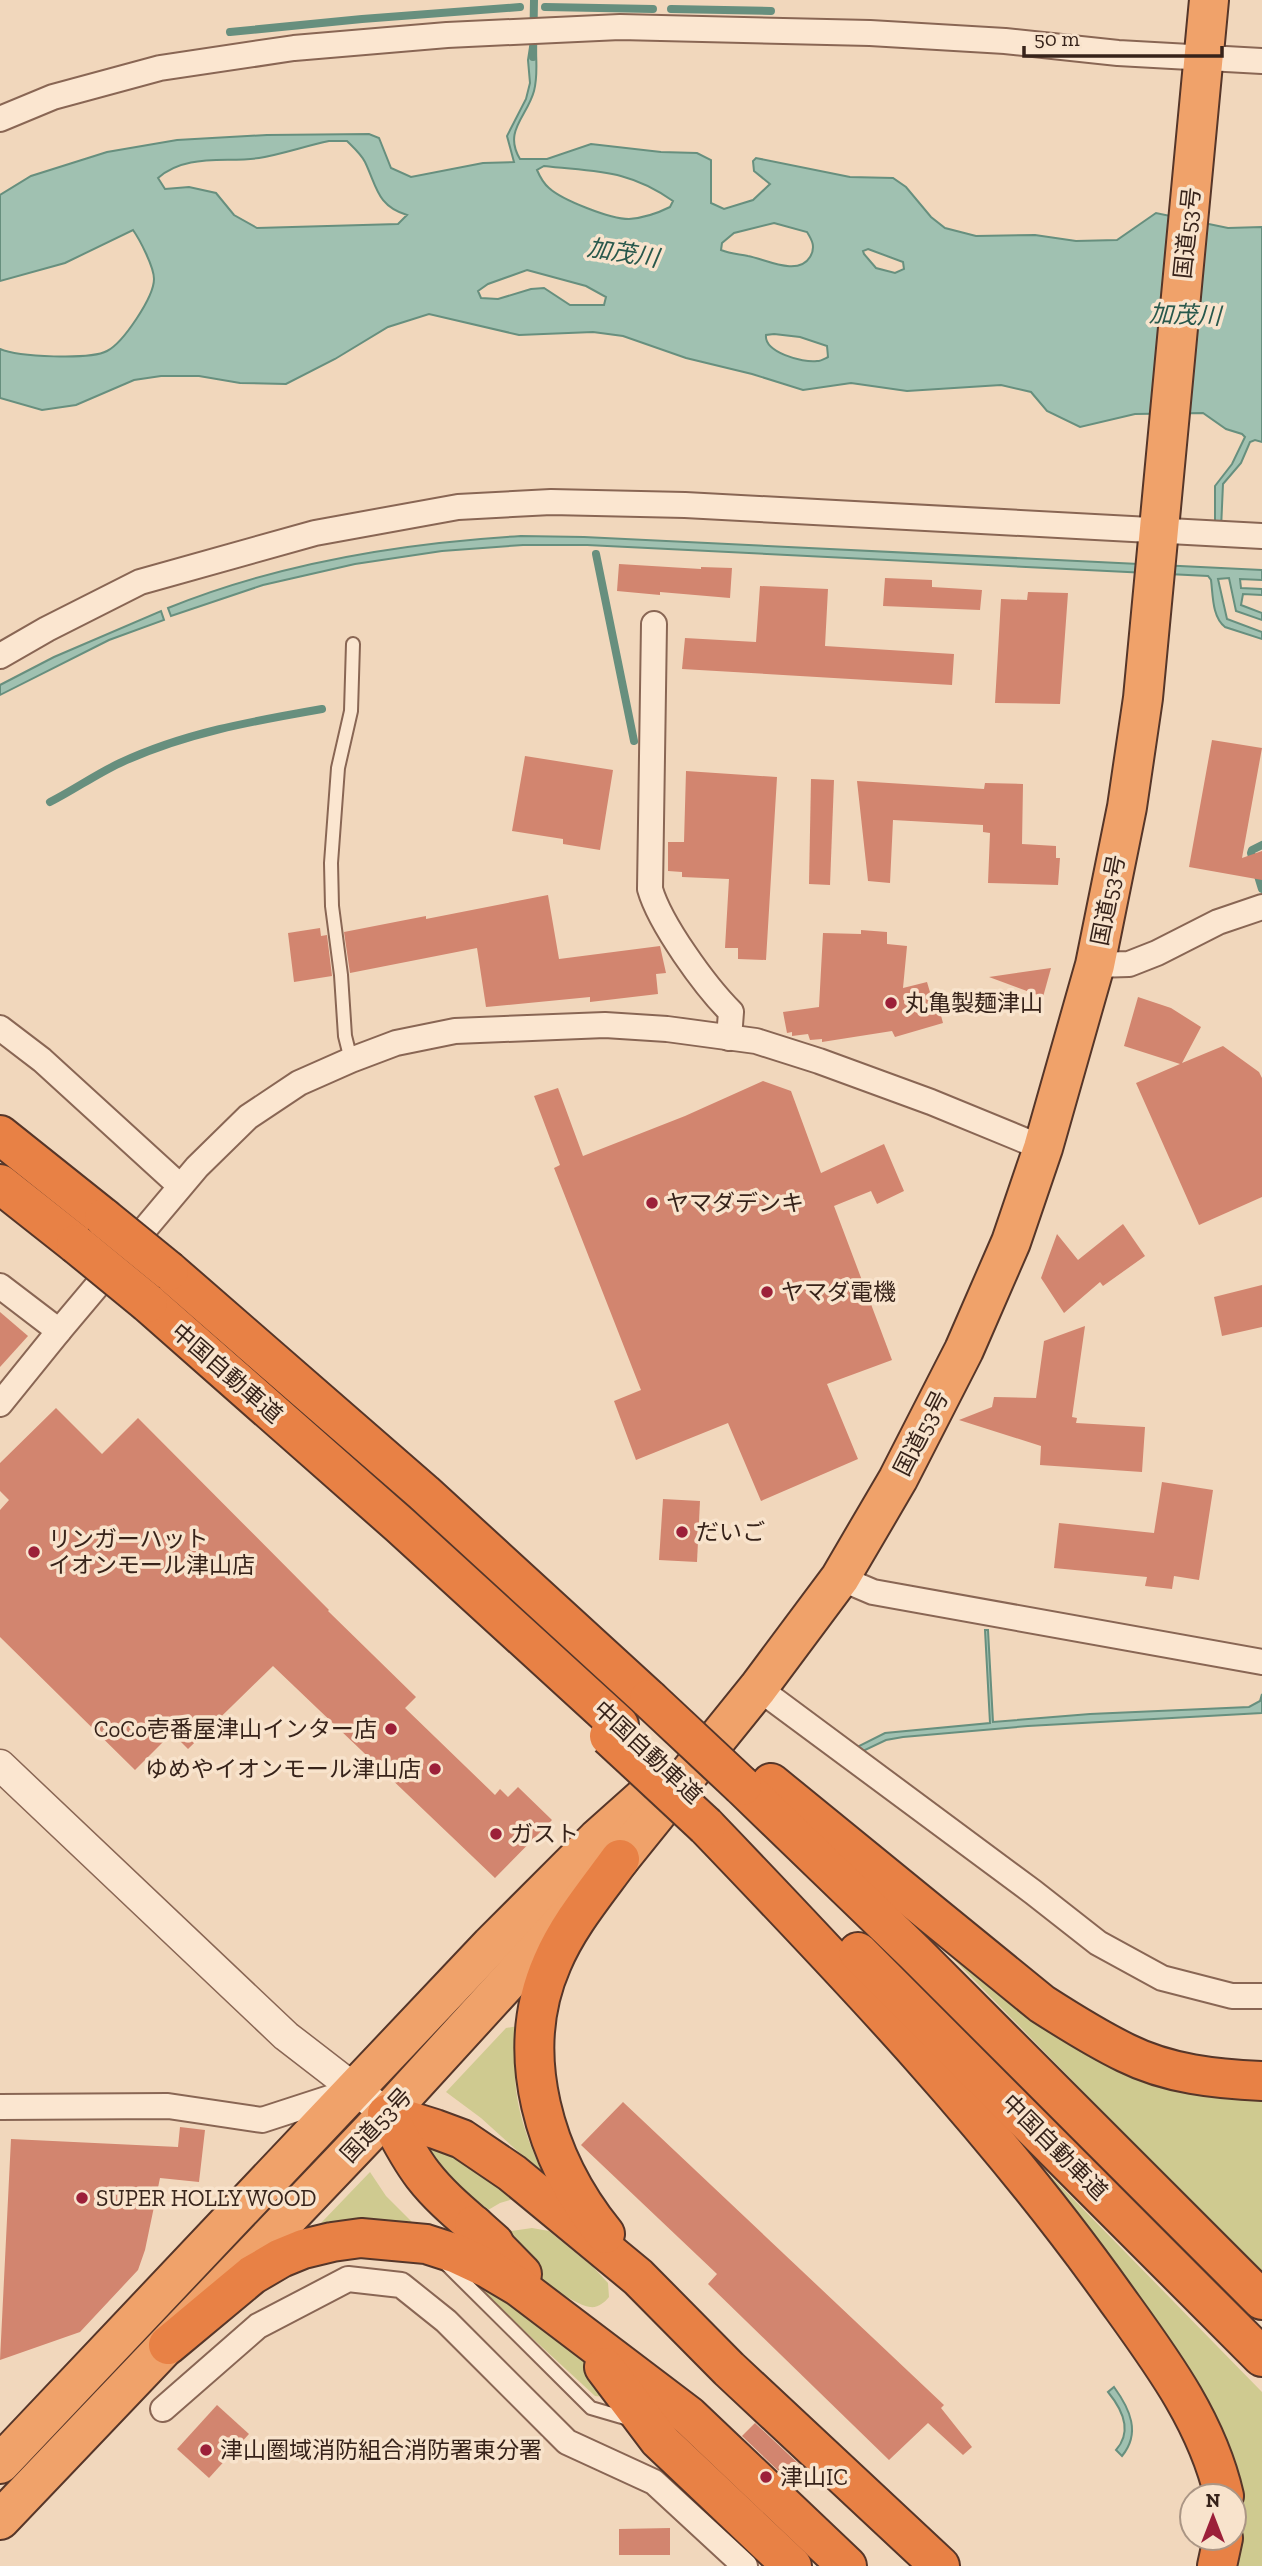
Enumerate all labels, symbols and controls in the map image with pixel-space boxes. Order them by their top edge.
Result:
scale bar [1024,14,1222,58]
text: 50 m [1034,26,1080,51]
street label: 国道53号 [1168,186,1206,280]
water label: 加茂川 [585,233,664,273]
water label: 加茂川 [1149,299,1224,330]
street label: 国道53号 [1085,852,1131,948]
place label: 丸亀製麺津山 [905,989,1043,1017]
marker: 丸亀製麺津山 [883,995,899,1011]
place label: ヤマダデンキ [666,1189,804,1217]
marker: ヤマダデンキ [644,1195,660,1211]
place label: ヤマダ電機 [781,1278,896,1306]
marker: ヤマダ電機 [759,1284,775,1300]
street label: 中国自動車道 [166,1317,288,1429]
street label: 国道53号 [888,1386,954,1480]
place label: だいご [696,1518,765,1546]
marker: だいご [674,1524,690,1540]
place label: リンガーハット イオンモール津山店 [48,1525,255,1579]
marker: リンガーハット イオンモール津山店 [26,1544,42,1560]
street label: 中国自動車道 [588,1695,708,1809]
place label: CoCo壱番屋津山インター店 [94,1715,377,1743]
marker: CoCo壱番屋津山インター店 [383,1721,399,1737]
place label: ゆめやイオンモール津山店 [145,1755,421,1783]
marker: ゆめやイオンモール津山店 [427,1761,443,1777]
place label: ガスト [510,1820,579,1848]
marker: ガスト [488,1826,504,1842]
street label: 国道53号 [334,2082,418,2168]
street label: 中国自動車道 [996,2088,1114,2206]
place label: SUPER HOLLY WOOD [96,2184,317,2212]
marker: SUPER HOLLY WOOD [74,2190,90,2206]
place label: 津山圏域消防組合消防署東分署 [220,2436,542,2464]
marker: 津山圏域消防組合消防署東分署 [198,2442,214,2458]
place label: 津山IC [780,2463,848,2491]
marker: 津山IC [758,2469,774,2485]
north arrow [1178,2482,1248,2552]
text: N [1206,2489,1220,2512]

